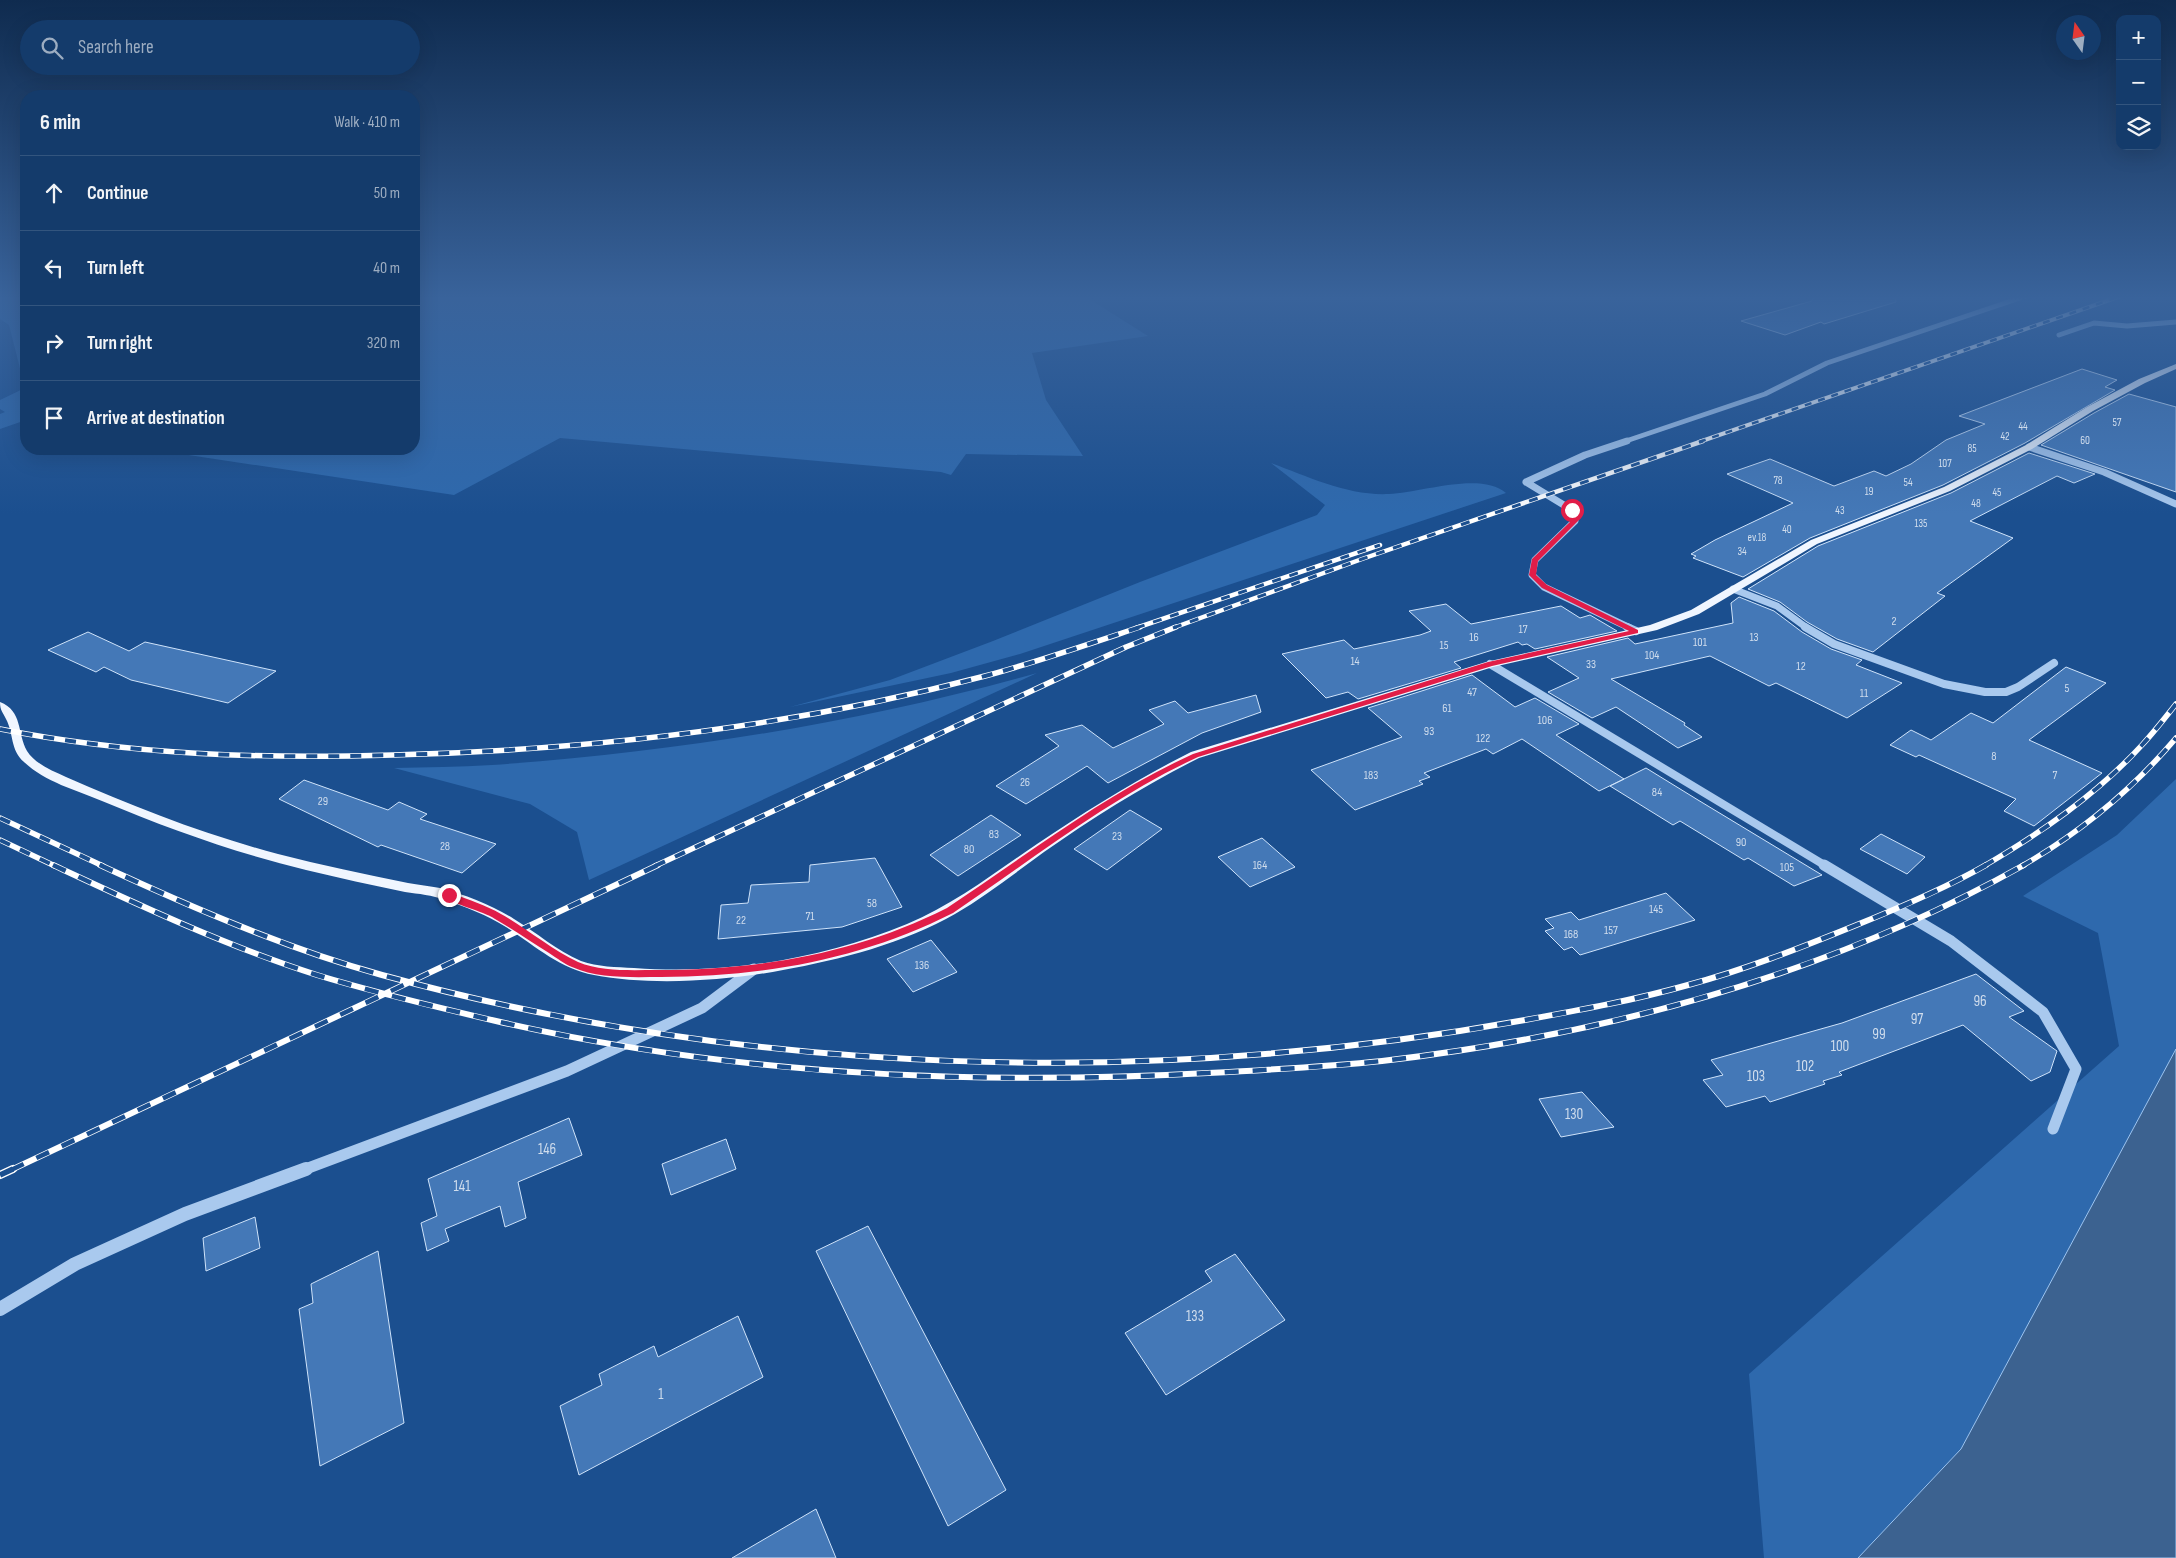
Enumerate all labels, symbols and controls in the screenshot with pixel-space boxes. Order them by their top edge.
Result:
north arrow [2056,15,2101,60]
map controls [2116,15,2161,150]
button: + [2116,15,2161,60]
search box [20,20,420,75]
icon: search [38,34,66,62]
text: Search here [78,36,154,59]
button: − [2116,60,2161,105]
button: layers [2116,105,2161,150]
text: 6 min [40,110,81,135]
text: Walk · 410 m [334,113,400,132]
icon: ahead [40,179,68,207]
text: Continue [87,182,148,205]
text: 50 m [374,184,400,203]
icon: left [40,254,68,282]
text: Turn left [87,257,144,280]
text: 40 m [373,259,400,278]
icon: right [40,329,68,357]
text: Turn right [87,332,152,355]
text: 320 m [367,334,400,353]
icon: arrive [40,404,68,432]
text: Arrive at destination [87,407,225,430]
house number: 57 [2113,416,2122,429]
house number: 44 [2018,420,2028,433]
house number: 42 [2000,430,2010,443]
house number: 60 [2080,434,2090,447]
house number: 85 [1967,442,1977,455]
house number: 107 [1938,457,1952,470]
house number: 78 [1773,474,1783,487]
house number: 54 [1903,476,1913,489]
house number: 19 [1865,485,1873,498]
house number: 45 [1992,486,2002,499]
house number: 48 [1971,497,1981,510]
route start [1561,499,1584,522]
house number: 43 [1835,504,1845,517]
house number: 135 [1915,517,1927,530]
house number: 40 [1782,523,1792,536]
house number: ev.18 [1748,531,1767,544]
house number: 34 [1737,545,1747,558]
house number: 2 [1892,614,1897,629]
house number: 17 [1519,622,1528,637]
house number: 16 [1469,630,1479,645]
house number: 13 [1749,630,1759,645]
house number: 101 [1693,635,1708,650]
house number: 15 [1439,638,1449,653]
house number: 104 [1645,648,1659,663]
house number: 14 [1350,654,1360,669]
house number: 33 [1586,657,1596,672]
house number: 12 [1796,659,1806,674]
house number: 5 [2065,681,2070,696]
house number: 47 [1467,685,1477,700]
house number: 11 [1860,686,1869,701]
house number: 61 [1442,701,1453,716]
house number: 106 [1538,713,1552,728]
house number: 93 [1424,724,1434,739]
house number: 122 [1476,731,1490,746]
house number: 8 [1991,749,1997,764]
house number: 183 [1364,768,1378,783]
house number: 7 [2053,768,2058,783]
house number: 26 [1020,775,1030,790]
house number: 84 [1652,785,1662,800]
house number: 29 [318,794,328,809]
house number: 83 [989,827,999,842]
house number: 23 [1112,829,1122,844]
house number: 90 [1736,835,1746,850]
house number: 28 [440,839,450,854]
house number: 80 [964,842,974,857]
house number: 164 [1253,858,1267,873]
house number: 105 [1780,860,1794,875]
route end [438,884,461,907]
house number: 58 [867,896,877,911]
house number: 145 [1649,902,1663,917]
house number: 71 [805,909,815,924]
house number: 22 [736,913,746,928]
house number: 157 [1604,923,1618,938]
house number: 168 [1564,927,1578,942]
house number: 136 [915,958,929,973]
house number: 96 [1973,992,1987,1011]
house number: 97 [1911,1010,1923,1029]
house number: 99 [1872,1025,1886,1044]
house number: 100 [1831,1037,1849,1056]
house number: 102 [1796,1057,1814,1076]
house number: 103 [1747,1067,1765,1086]
house number: 130 [1565,1105,1583,1124]
house number: 146 [538,1140,556,1159]
house number: 141 [454,1177,471,1196]
house number: 133 [1186,1307,1204,1326]
house number: 1 [658,1385,664,1404]

